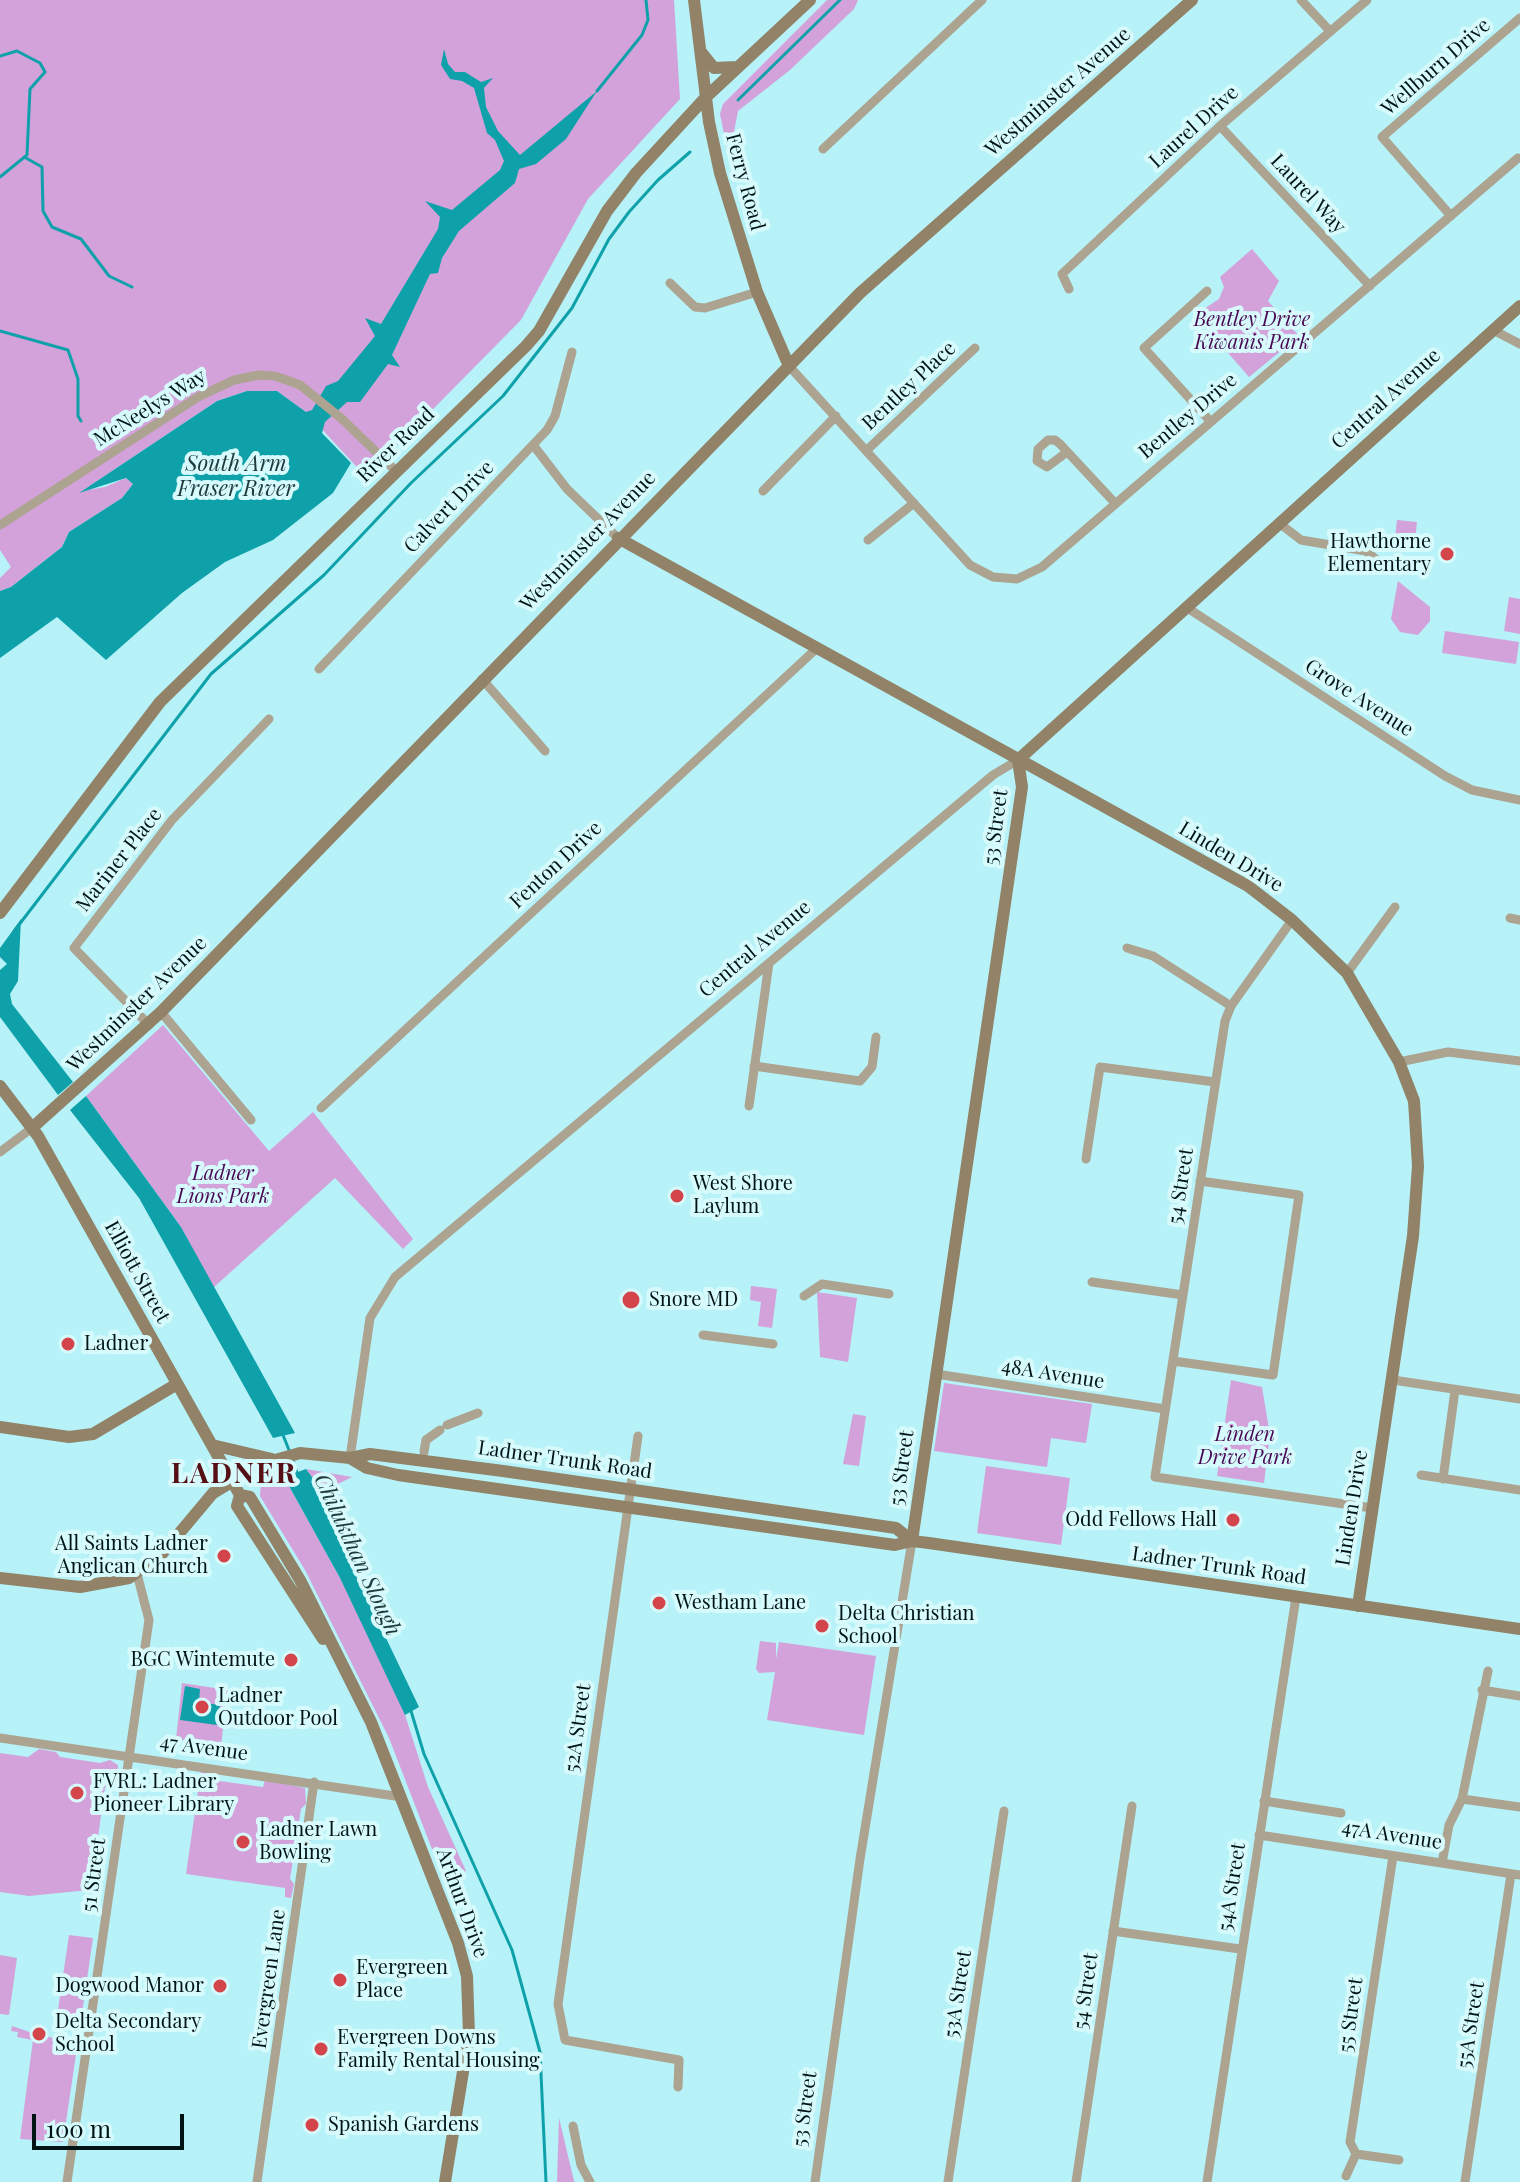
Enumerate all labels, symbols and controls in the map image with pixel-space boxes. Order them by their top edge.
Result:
street label: Wellburn Drive [1377,13,1495,121]
street label: Westminster Avenue [981,22,1135,162]
street label: Laurel Drive [1145,81,1243,173]
street label: Ferry Road [721,131,769,233]
street label: Laurel Way [1265,149,1351,239]
park label: Bentley Drive Kiwanis Park [1194,308,1310,355]
street label: Bentley Place [857,337,961,435]
street label: Central Avenue [1327,344,1445,454]
street label: McNeelys Way [90,364,210,452]
street label: Bentley Drive [1134,368,1242,464]
street label: River Road [352,402,440,488]
water label: South Arm Fraser River [177,451,295,502]
street label: Calvert Drive [399,456,499,558]
street label: Westminster Avenue [515,466,661,616]
place label: Hawthorne Elementary [1327,530,1431,577]
marker: Hawthorne Elementary [1438,545,1456,563]
street label: Grove Avenue [1300,654,1418,742]
street label: 53 Street [979,788,1013,866]
street label: Mariner Place [71,803,167,917]
street label: Fenton Drive [505,816,607,914]
street label: Linden Drive [1175,817,1287,897]
street label: Central Avenue [694,895,816,1003]
street label: Westminster Avenue [62,931,212,1077]
street label: 54 Street [1163,1146,1199,1226]
park label: Ladner Lions Park [177,1162,269,1209]
place label: West Shore Laylum [693,1172,793,1219]
marker: West Shore Laylum [668,1187,686,1205]
street label: Elliott Street [99,1217,175,1327]
place label: Snore MD [649,1288,738,1312]
marker: Snore MD [620,1289,642,1311]
place label: Ladner [84,1332,148,1356]
marker: Ladner [59,1335,77,1353]
street label: 48A Avenue [1000,1354,1106,1394]
park label: Linden Drive Park [1198,1423,1292,1470]
street label: 53 Street [885,1429,919,1507]
street label: Ladner Trunk Road [476,1436,654,1484]
street label: Linden Drive [1331,1448,1373,1568]
district label: LADNER [171,1457,297,1491]
water label: Chilukthan Slough [308,1470,406,1640]
place label: Odd Fellows Hall [1065,1508,1217,1532]
marker: Odd Fellows Hall [1224,1511,1242,1529]
place label: All Saints Ladner Anglican Church [55,1532,208,1579]
street label: Ladner Trunk Road [1130,1542,1308,1590]
marker: All Saints Ladner Anglican Church [215,1547,233,1565]
place label: Westham Lane [675,1591,806,1615]
marker: Westham Lane [650,1594,668,1612]
place label: Delta Christian School [838,1602,974,1649]
marker: Delta Christian School [813,1617,831,1635]
place label: BGC Wintemute [131,1648,275,1672]
marker: BGC Wintemute [282,1651,300,1669]
street label: 52A Street [560,1682,596,1774]
place label: Ladner Outdoor Pool [218,1684,338,1731]
marker: Ladner Outdoor Pool [193,1698,211,1716]
street label: 47 Avenue [158,1730,250,1766]
place label: FVRL: Ladner Pioneer Library [93,1770,234,1817]
marker: FVRL: Ladner Pioneer Library [68,1784,86,1802]
street label: 47A Avenue [1340,1815,1444,1855]
place label: Ladner Lawn Bowling [259,1818,377,1865]
marker: Ladner Lawn Bowling [234,1833,252,1851]
street label: 51 Street [77,1837,111,1913]
street label: 54A Street [1213,1841,1251,1933]
street label: Arthur Drive [431,1845,493,1961]
street label: Evergreen Lane [247,1908,291,2050]
street label: 53A Street [939,1948,977,2040]
street label: 54 Street [1069,1951,1103,2031]
place label: Evergreen Place [356,1956,448,2003]
marker: Evergreen Place [331,1971,349,1989]
place label: Dogwood Manor [55,1974,204,1998]
street label: 55 Street [1334,1976,1368,2054]
marker: Dogwood Manor [211,1977,229,1995]
street label: 55A Street [1452,1980,1490,2070]
place label: Delta Secondary School [55,2010,201,2057]
marker: Delta Secondary School [30,2025,48,2043]
place label: Evergreen Downs Family Rental Housing [337,2026,540,2073]
marker: Evergreen Downs Family Rental Housing [312,2040,330,2058]
street label: 53 Street [788,2070,822,2148]
scale bar [36,2098,188,2148]
text: 100 m [46,2112,111,2144]
place label: Spanish Gardens [328,2113,479,2137]
marker: Spanish Gardens [303,2116,321,2134]

